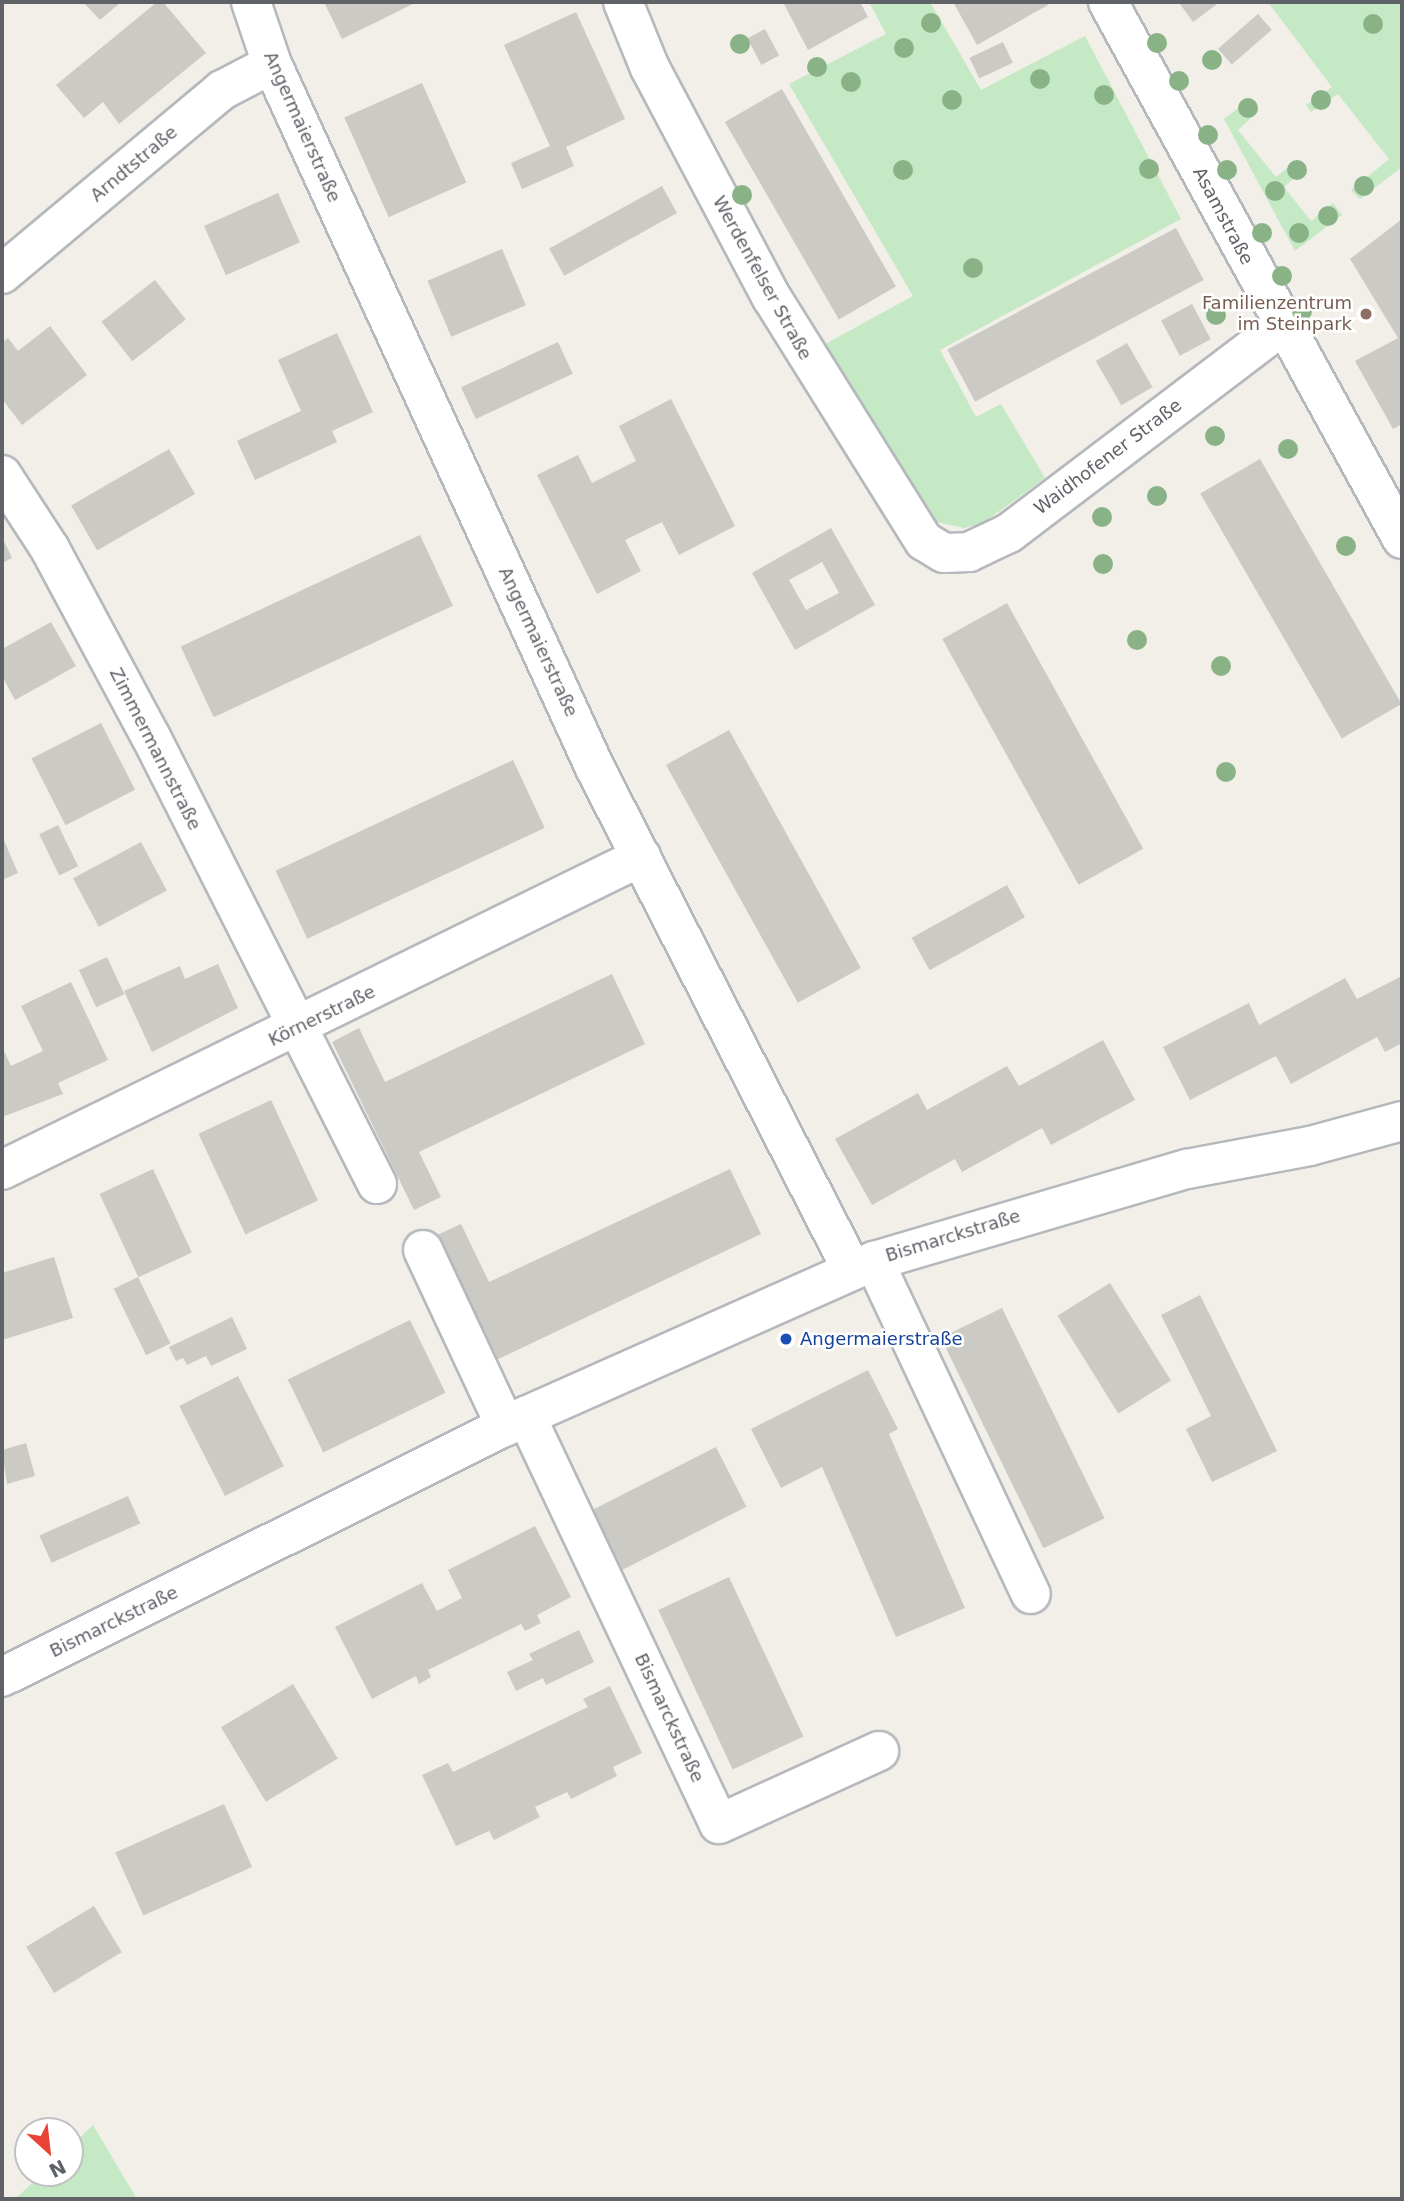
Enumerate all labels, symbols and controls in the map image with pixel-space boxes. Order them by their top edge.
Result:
street label: Angermaierstraße [259,48,345,206]
street label: Arndtstraße [86,121,182,207]
street label: Asamstraße [1188,163,1258,269]
street label: Werdenfelser Straße [708,192,816,364]
place label: Familienzentrum im Steinpark [1202,293,1352,336]
marker: Familienzentrum im Steinpark [1358,306,1374,322]
street label: Waidhofener Straße [1030,395,1186,519]
street label: Angermaierstraße [494,564,582,720]
street label: Zimmermannstraße [105,664,205,834]
street label: Körnerstraße [265,981,379,1051]
street label: Bismarckstraße [883,1205,1023,1267]
place label: Angermaierstraße [800,1328,963,1350]
marker: Angermaierstraße [778,1331,794,1347]
street label: Bismarckstraße [46,1582,182,1662]
street label: Bismarckstraße [630,1650,708,1786]
north arrow [14,2117,84,2187]
text: N [46,2156,70,2182]

